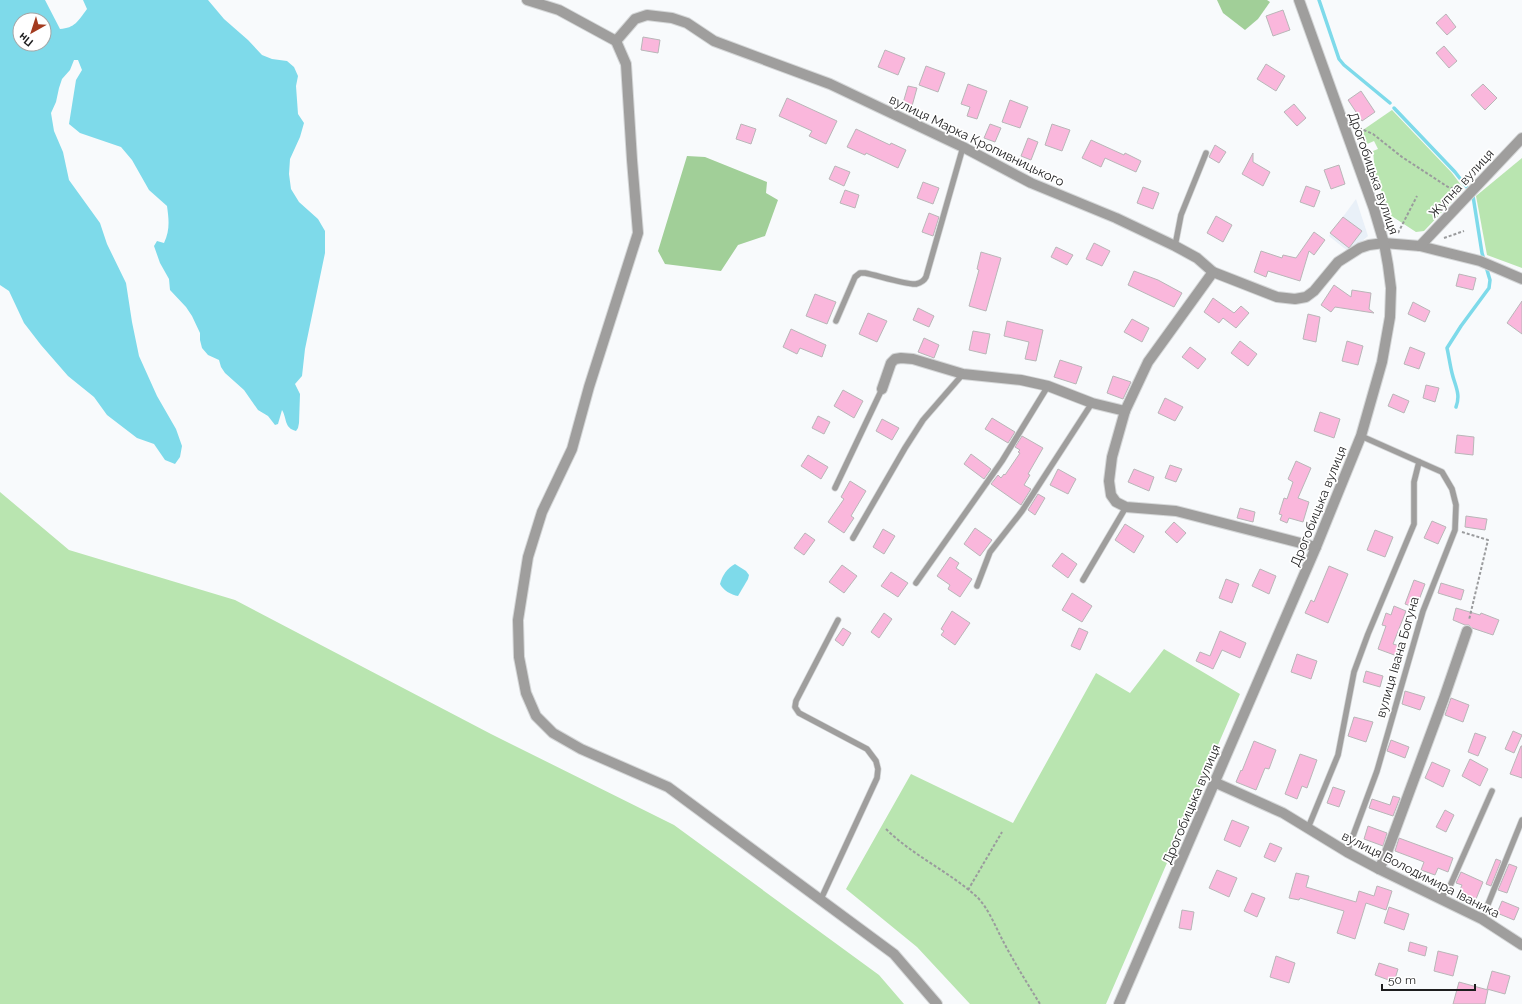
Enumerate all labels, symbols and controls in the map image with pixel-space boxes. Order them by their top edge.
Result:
north arrow [12,12,52,52]
text: Пн [16,30,36,49]
street label: вулиця Марка Кропивницького [887,91,1067,190]
street label: Дрогобицька вулиця [1346,110,1402,236]
street label: Жупна вулиця [1426,146,1497,221]
street label: Дрогобицька вулиця [1287,444,1349,569]
street label: вулиця Івана Богуна [1373,595,1422,719]
street label: Дрогобицька вулиця [1159,742,1223,866]
street label: вулиця Володимира Іваника [1339,828,1502,921]
scale bar [1382,966,1475,992]
text: 50 m [1388,973,1416,987]

